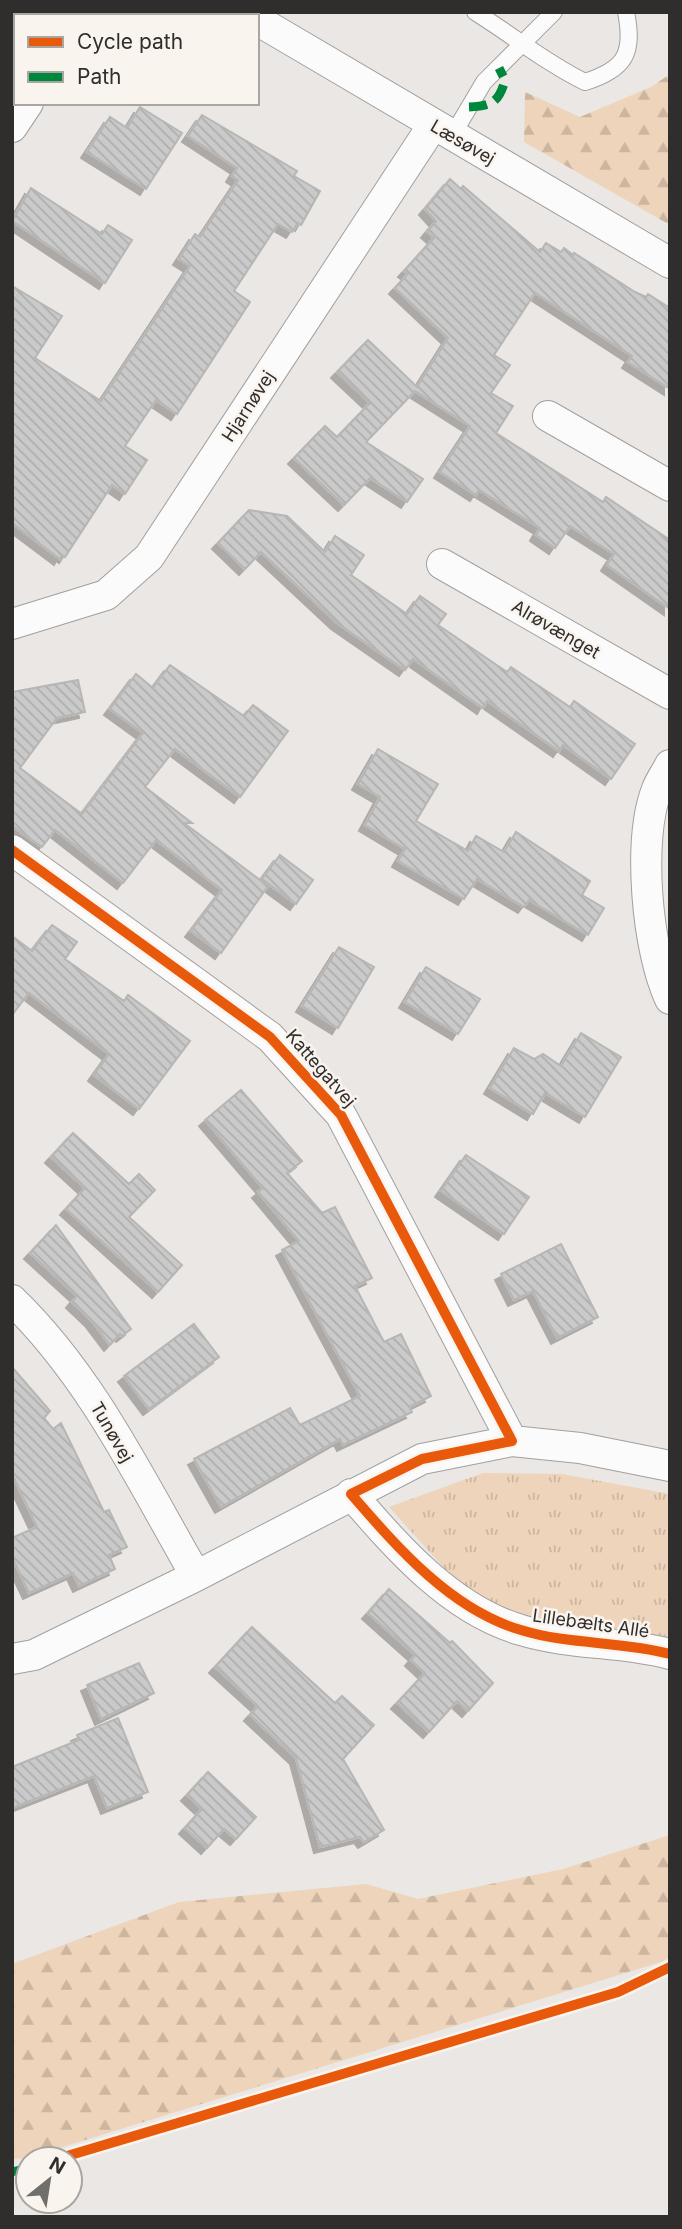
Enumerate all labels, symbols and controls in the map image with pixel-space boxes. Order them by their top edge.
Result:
legend [14,14,259,105]
text: Cycle path [77,29,183,54]
text: Path [77,64,122,89]
street label: Læsøvej [427,115,499,169]
street label: Hjarnøvej [217,366,279,446]
street label: Alrøvænget [508,595,604,663]
street label: Kattegatvej [282,1025,360,1111]
street label: Tunøvej [86,1398,138,1466]
street label: Lillebælts Allé [531,1604,651,1642]
north arrow [14,2145,84,2215]
text: N [45,2152,69,2179]

